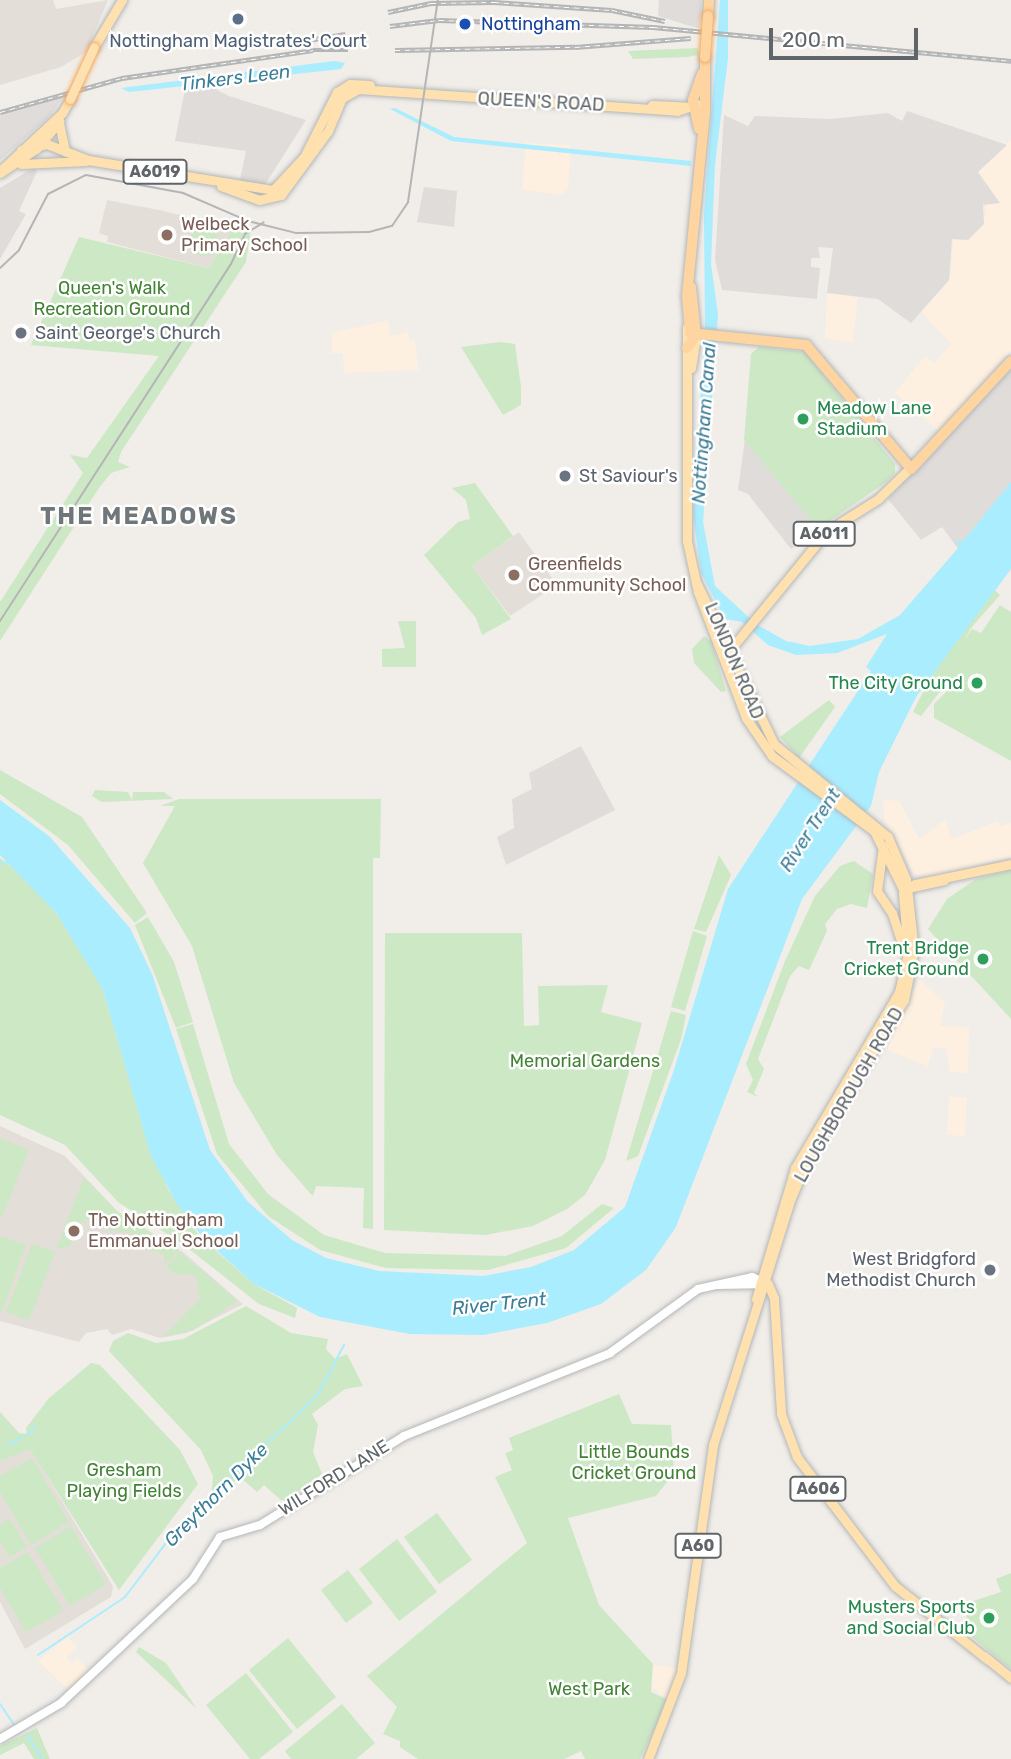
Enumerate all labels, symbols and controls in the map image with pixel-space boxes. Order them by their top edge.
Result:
marker: Nottingham Magistrates' Court [230,11,246,27]
place label: Nottingham [481,13,581,35]
marker: Nottingham [455,14,475,34]
scale bar [773,14,922,58]
text: 200 m [782,27,845,52]
place label: Nottingham Magistrates' Court [109,30,367,52]
water label: Tinkers Leen [178,60,292,96]
street label: QUEEN'S ROAD [477,88,605,116]
road number: A6019 [122,160,188,184]
place label: Welbeck Primary School [181,214,308,256]
marker: Welbeck Primary School [159,227,175,243]
park label: Queen's Walk Recreation Ground [33,278,191,320]
place label: Saint George's Church [35,322,221,344]
marker: Saint George's Church [13,325,29,341]
water label: Nottingham Canal [687,342,721,504]
place label: Meadow Lane Stadium [817,398,932,440]
marker: Meadow Lane Stadium [795,411,811,427]
place label: St Saviour's [579,465,678,487]
marker: St Saviour's [557,468,573,484]
district label: THE MEADOWS [42,503,236,531]
road number: A6011 [792,522,856,547]
place label: Greenfields Community School [528,554,687,596]
marker: Greenfields Community School [506,567,522,583]
street label: LONDON ROAD [700,600,768,722]
place label: The City Ground [828,672,963,694]
marker: The City Ground [969,675,985,691]
water label: River Trent [774,784,846,876]
place label: Trent Bridge Cricket Ground [844,938,969,981]
marker: Trent Bridge Cricket Ground [975,951,991,967]
street label: LOUGHBOROUGH ROAD [790,1004,908,1186]
park label: Memorial Gardens [510,1050,660,1072]
place label: The Nottingham Emmanuel School [88,1210,239,1252]
marker: The Nottingham Emmanuel School [66,1223,82,1239]
place label: West Bridgford Methodist Church [826,1249,976,1292]
marker: West Bridgford Methodist Church [982,1262,998,1278]
water label: River Trent [450,1288,548,1320]
street label: WILFORD LANE [275,1435,393,1521]
water label: Greythorn Dyke [159,1438,273,1552]
park label: Little Bounds Cricket Ground [571,1442,697,1484]
park label: Gresham Playing Fields [66,1460,182,1502]
road number: A606 [788,1476,848,1502]
road number: A60 [674,1534,722,1558]
place label: Musters Sports and Social Club [847,1597,975,1640]
marker: Musters Sports and Social Club [981,1610,997,1626]
park label: West Park [548,1678,630,1700]

